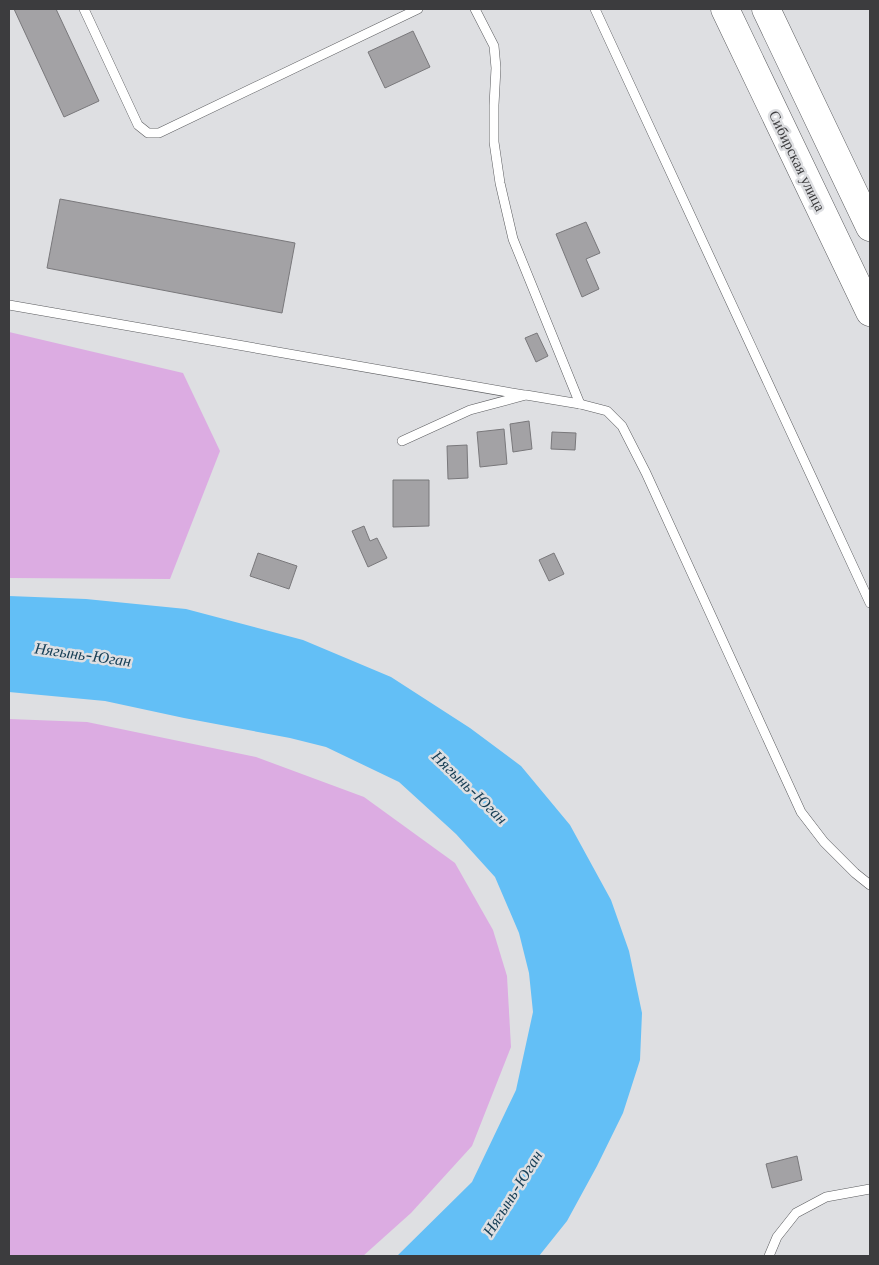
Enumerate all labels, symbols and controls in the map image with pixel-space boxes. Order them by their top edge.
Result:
street label: Сибирская улица [765,107,830,215]
water label: Нягынь-Юган [32,637,133,671]
water label: Нягынь-Юган [427,745,512,828]
water label: Нягынь-Юган [477,1146,546,1240]

